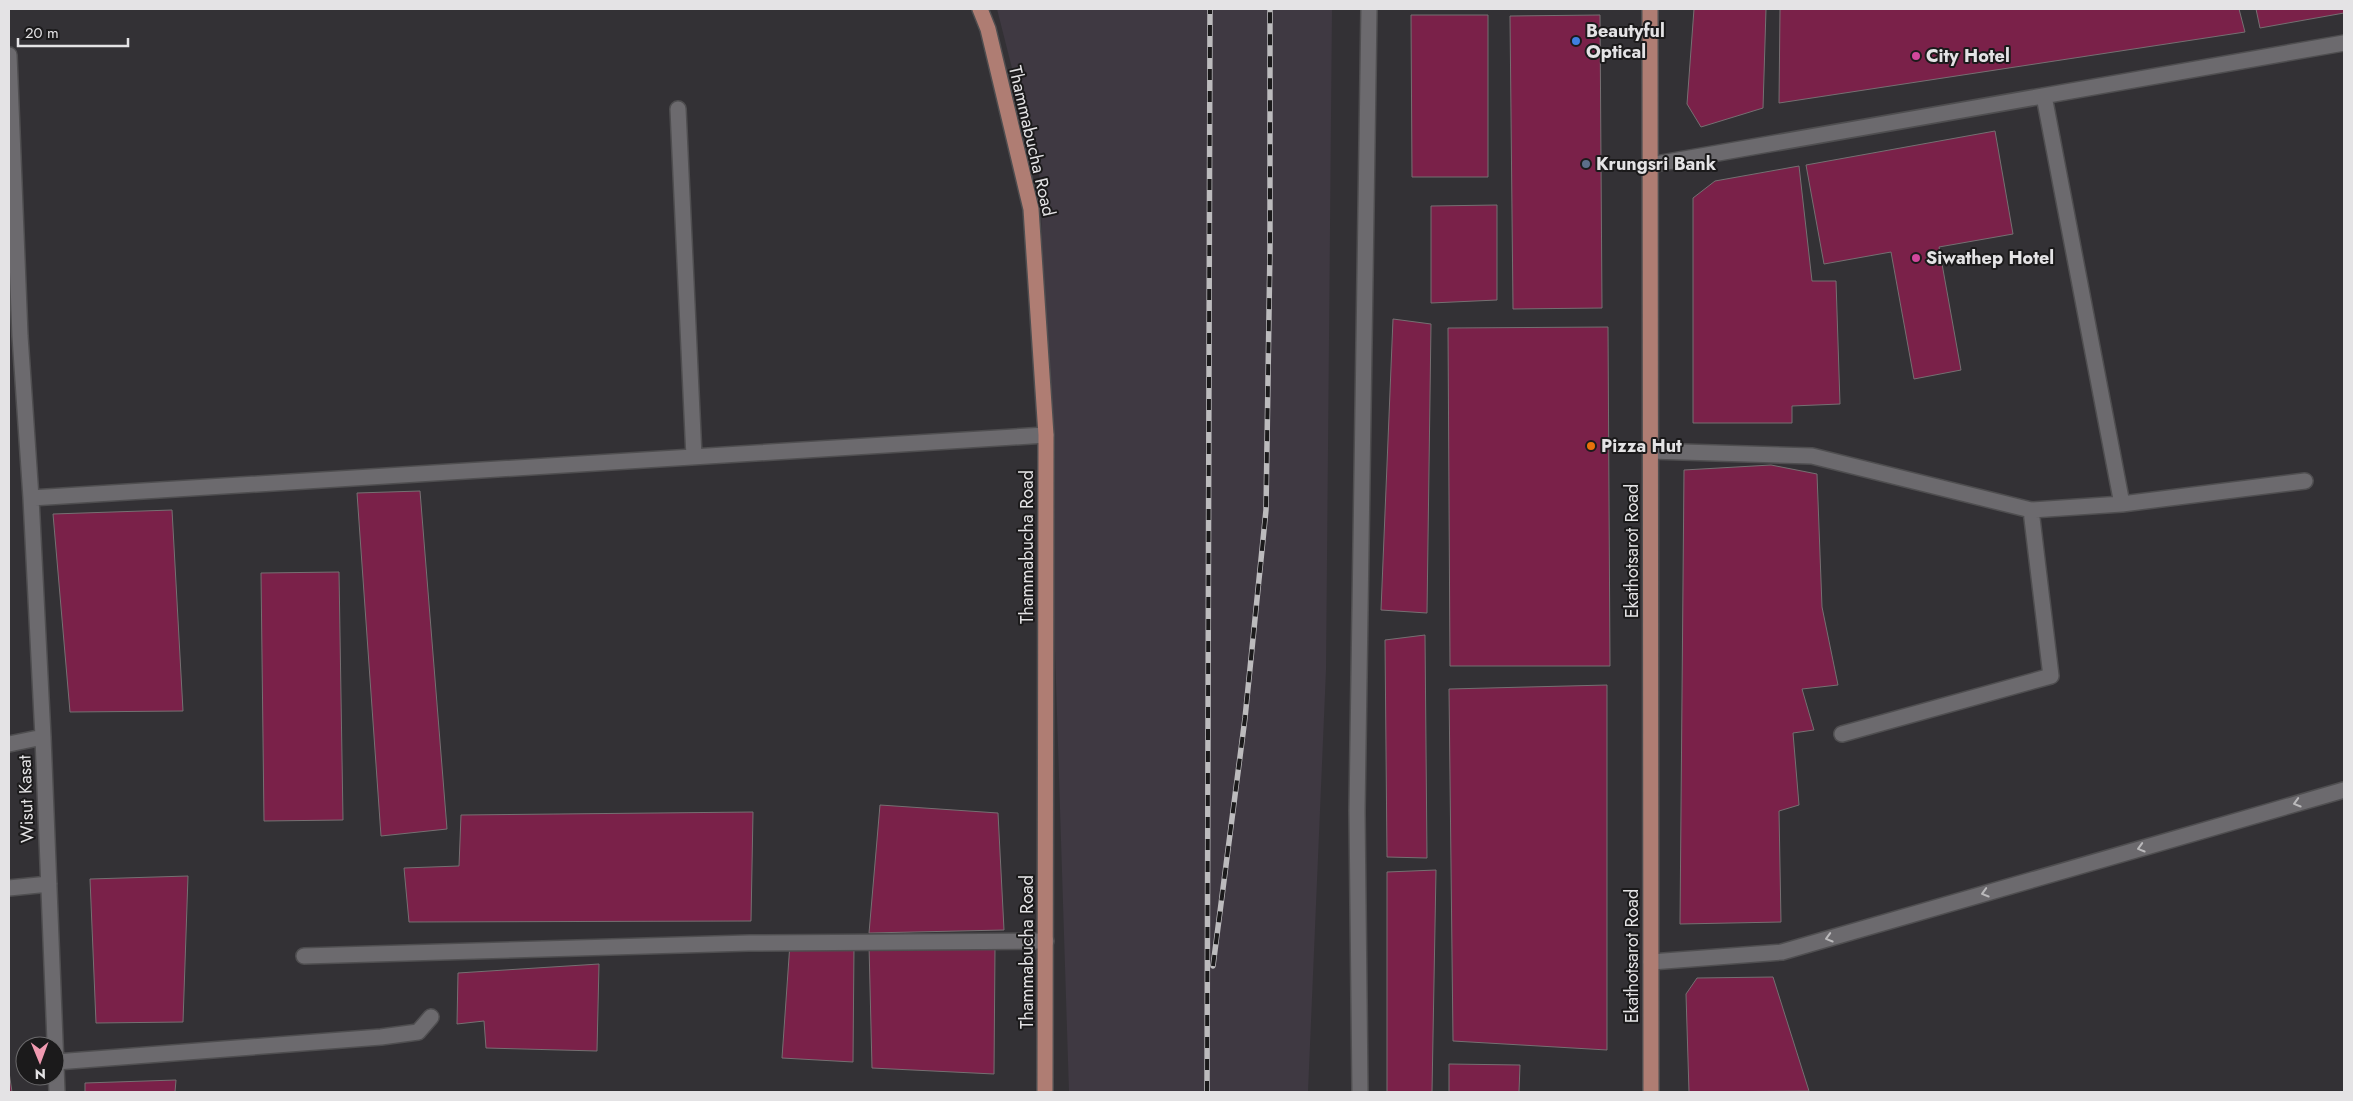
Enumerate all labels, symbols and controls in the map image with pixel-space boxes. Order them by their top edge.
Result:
scale bar [18,15,128,47]
place label: Beautyful Optical [1586,18,1665,65]
text: 20 m [25,22,59,44]
marker: Beautyful Optical [1570,35,1582,47]
place label: City Hotel [1926,43,2010,69]
marker: City Hotel [1910,50,1922,62]
street label: Thammabucha Road [1002,63,1062,219]
place label: Krungsri Bank [1596,151,1717,177]
marker: Krungsri Bank [1580,158,1592,170]
place label: Siwathep Hotel [1926,245,2054,271]
marker: Siwathep Hotel [1910,252,1922,264]
place label: Pizza Hut [1601,433,1682,459]
marker: Pizza Hut [1585,440,1597,452]
street label: Thammabucha Road [1014,470,1040,624]
street label: Ekathotsarot Road [1619,484,1645,618]
street label: Wisut Kasat [11,754,41,843]
one-way arrow [2294,798,2302,808]
one-way arrow [2138,843,2146,853]
street label: Thammabucha Road [1014,875,1040,1029]
one-way arrow [1982,888,1990,898]
street label: Ekathotsarot Road [1619,889,1645,1023]
one-way arrow [1825,933,1834,943]
north arrow [15,1036,65,1086]
text: N [34,1064,46,1084]

